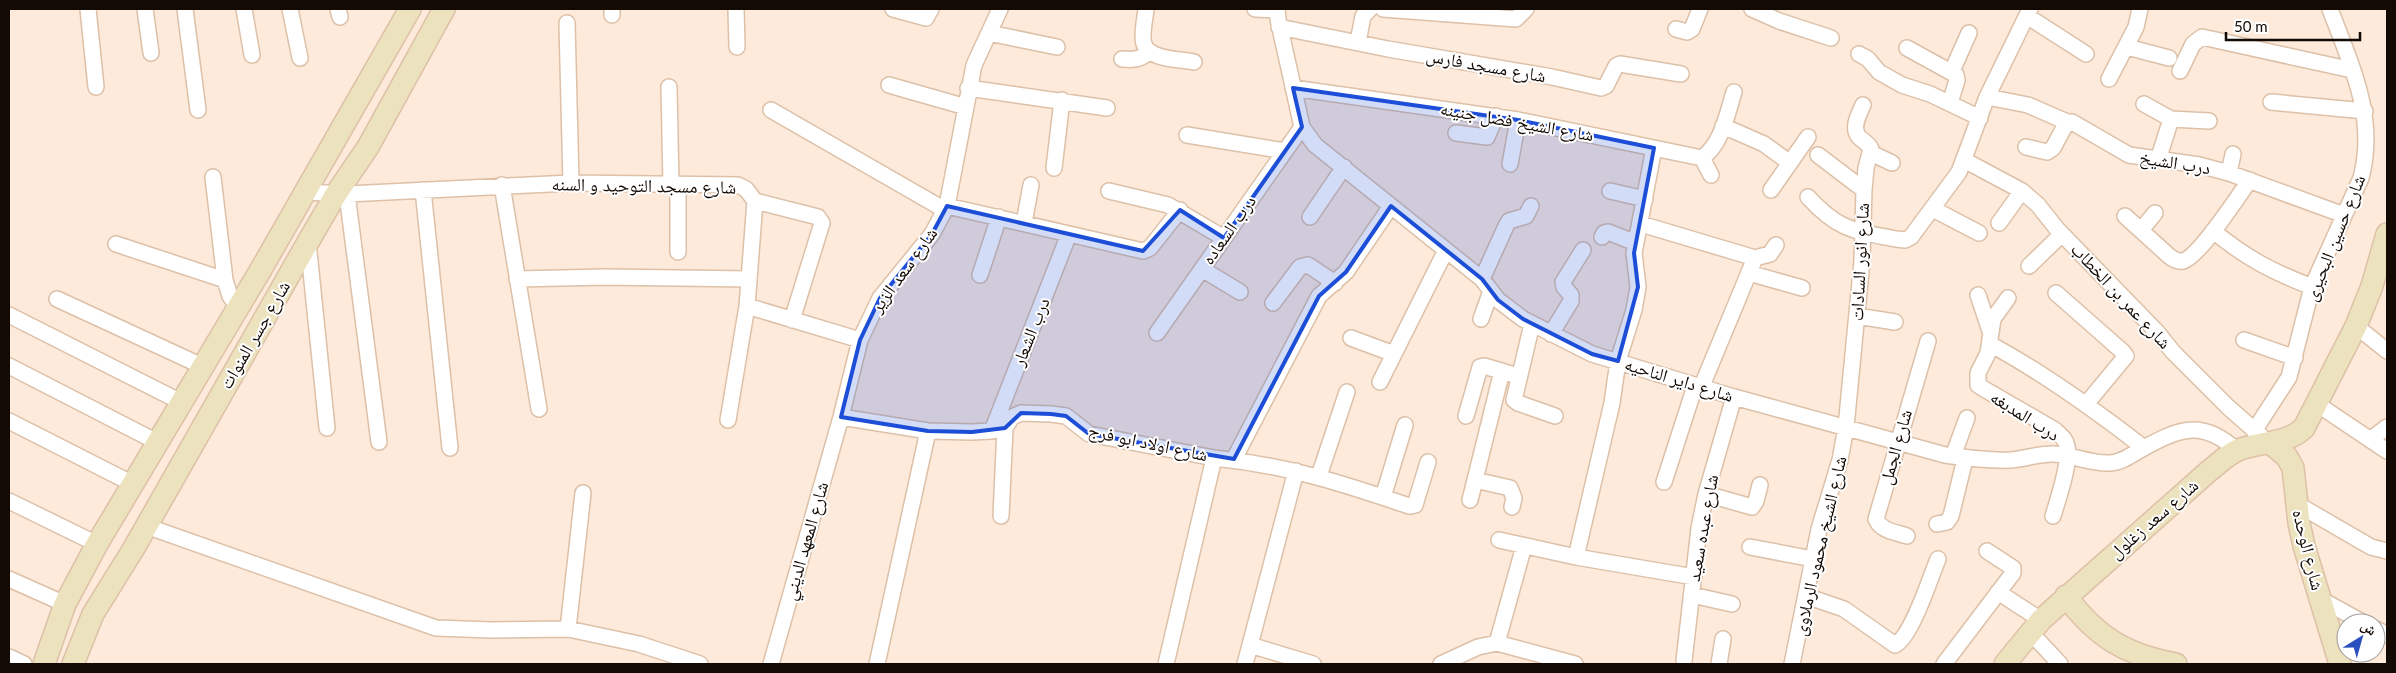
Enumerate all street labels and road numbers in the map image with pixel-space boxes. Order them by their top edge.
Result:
street label: شارع مسجد فارس [1424,44,1548,87]
street label: شارع الشيخ فضل جنينه [1438,97,1596,147]
street label: درب الشيخ [2138,146,2212,180]
street label: شارع حسين البحيرى [2299,171,2370,304]
street label: شارع مسجد التوحيد و السنه [552,172,737,199]
street label: درب السعاده [1196,190,1261,269]
street label: شارع انور السادات [1845,202,1874,322]
street label: شارع سعد الزير [864,222,942,318]
street label: شارع عمر بن الخطاب [2066,238,2177,354]
street label: شارع جسر المنوات [214,276,295,393]
street label: درب الشعار [1006,294,1054,370]
street label: شارع داير الناحيه [1622,352,1736,407]
street label: درب المدبغه [1987,385,2064,445]
street label: شارع الجمل [1874,407,1917,487]
street label: شارع اولاد ابو فرج [1086,419,1210,467]
street label: شارع الشيخ محمود الرملاوى [1788,454,1852,638]
street label: شارع عبده سعيد [1682,473,1723,583]
street label: شارع سعد زغلول [2104,474,2203,564]
street label: شارع المعهد الديني [778,479,837,604]
street label: شارع الوحده [2287,507,2330,593]

